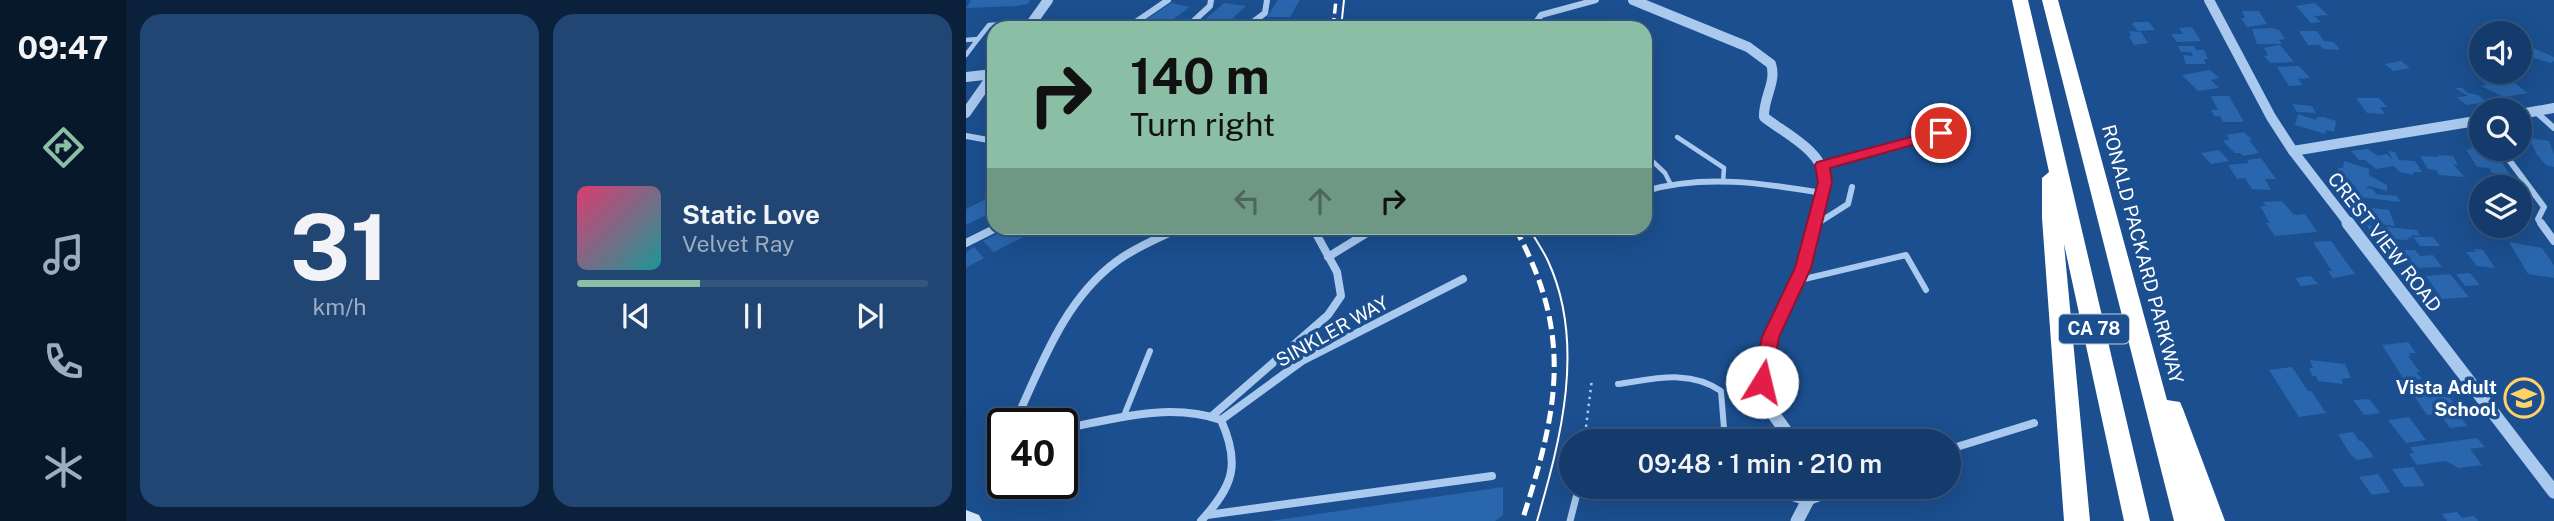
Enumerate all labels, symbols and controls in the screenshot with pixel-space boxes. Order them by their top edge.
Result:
map controls [2469,21,2532,238]
button: sound [2469,21,2532,84]
text: 09:47 [17,29,109,66]
text: 140 m [1130,47,1270,105]
icon: right [1015,49,1106,140]
button: search [2469,98,2532,161]
pin [1911,103,1971,163]
text: Turn right [1130,106,1275,143]
icon: arrive [1922,114,1960,152]
street label: RONALD PACKARD PARKWAY [2098,122,2188,386]
icon: directions [39,123,88,172]
street label: CREST VIEW ROAD [2324,168,2446,316]
button: layers [2469,175,2532,238]
icon: left [1228,182,1266,220]
icon: ahead [1301,182,1339,220]
icon: right [1374,182,1412,220]
text: 31 [290,194,389,300]
text: Static Love [682,199,820,230]
icon: music [39,230,88,279]
text: Velvet Ray [682,230,794,257]
street label: SINKLER WAY [1272,291,1392,371]
text: km/h [312,293,367,320]
icon: previous [617,297,655,335]
icon: pause [734,297,772,335]
icon: next [851,297,889,335]
road number: CA 78 [2059,314,2129,344]
icon: phone [39,337,88,386]
position arrow [1725,345,1799,419]
place label: Vista Adult School [2396,376,2497,420]
school or university icon: Vista Adult School [2503,377,2545,419]
speed limit sign: 40 [987,408,1078,499]
icon: climate [39,443,88,492]
text: 09:48 · 1 min · 210 m [1638,448,1882,479]

